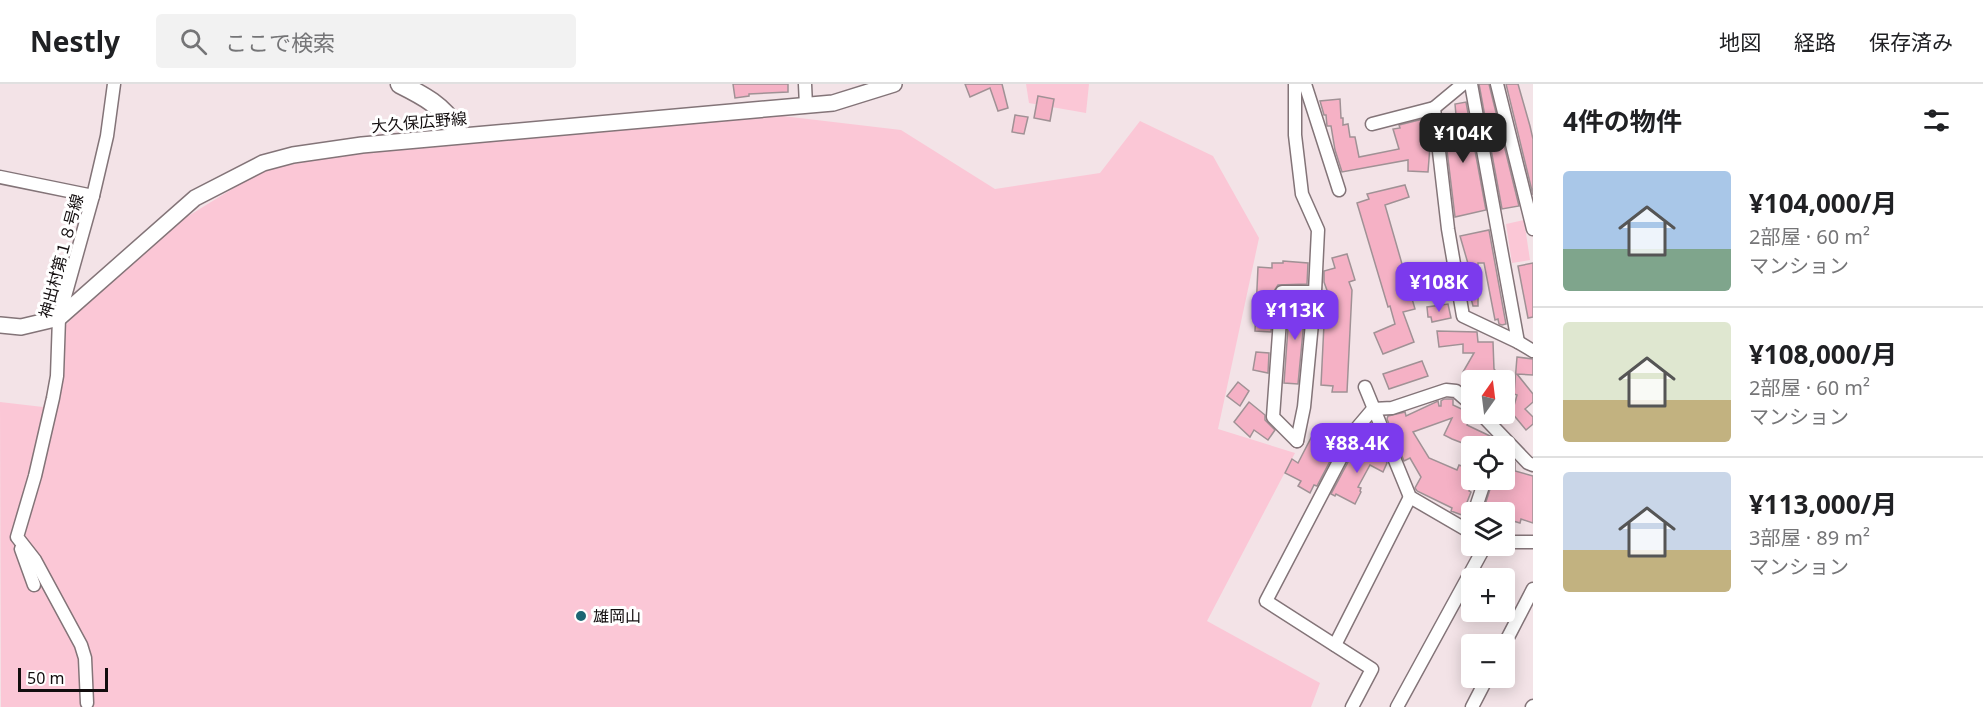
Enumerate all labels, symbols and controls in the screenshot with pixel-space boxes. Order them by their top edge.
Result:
search box [156,14,576,68]
text: Nestly [30,22,120,60]
icon: search [177,25,210,58]
text: ここで検索 [225,27,335,57]
text: 地図 [1719,28,1761,56]
text: 経路 [1794,28,1836,56]
text: 保存済み [1869,28,1953,56]
text: 4件の物件 [1563,103,1682,139]
icon: filters [1920,104,1953,137]
street label: 大久保広野線 [370,107,468,137]
pin: ¥104K [1421,113,1505,164]
text: ¥104K [1433,119,1493,146]
text: ¥104,000/月 [1749,185,1897,221]
street label: 神出村第１８号線 [34,191,88,321]
icon: home [1611,195,1683,267]
text: 2部屋 · 60 m² [1749,223,1870,250]
text: マンション [1749,252,1849,279]
pin: ¥108K [1397,262,1481,313]
text: ¥108K [1409,268,1469,295]
pin: ¥113K [1253,290,1337,341]
text: ¥113K [1265,296,1325,323]
text: ¥108,000/月 [1749,336,1897,372]
icon: home [1611,346,1683,418]
north arrow [1461,370,1515,424]
map controls [1461,370,1515,688]
text: 2部屋 · 60 m² [1749,374,1870,401]
text: マンション [1749,403,1849,430]
pin: ¥88.4K [1308,423,1406,474]
text: ¥88.4K [1325,429,1389,456]
button: locate [1461,436,1515,490]
text: ¥113,000/月 [1749,486,1897,522]
icon: home [1611,496,1683,568]
button: layers [1461,502,1515,556]
text: 3部屋 · 89 m² [1749,524,1870,551]
text: マンション [1749,553,1849,580]
button: + [1461,568,1515,622]
place label: 雄岡山 [593,605,641,627]
marker: 雄岡山 [574,609,588,623]
button: − [1461,634,1515,688]
scale bar [18,665,108,692]
text: 50 m [27,667,64,689]

